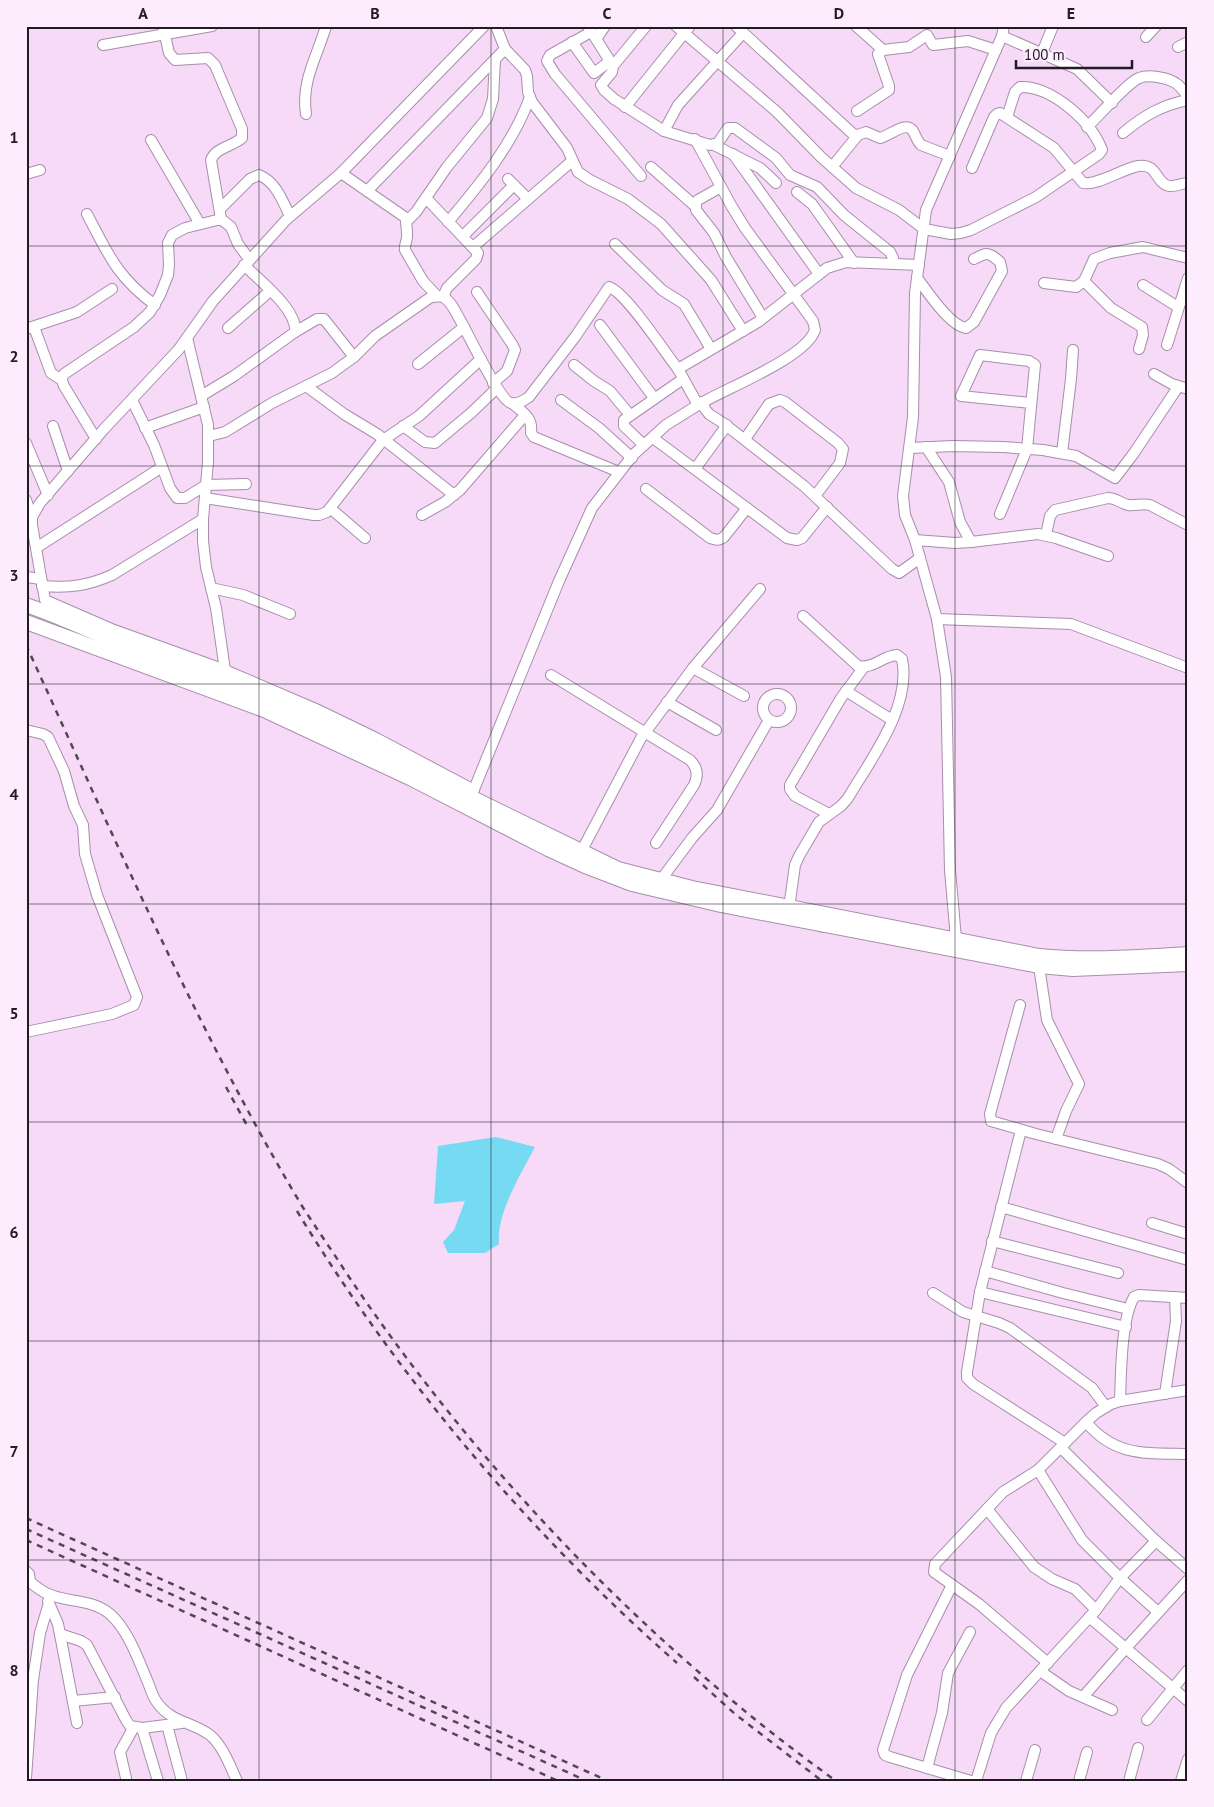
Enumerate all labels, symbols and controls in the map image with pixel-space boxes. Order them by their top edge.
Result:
text: A [138,3,148,23]
text: B [370,3,380,23]
text: C [603,3,612,23]
text: D [834,3,844,23]
text: E [1067,3,1075,23]
scale bar [1016,38,1133,70]
text: 100 m [1024,45,1065,64]
text: 1 [9,127,19,147]
text: 2 [9,346,19,366]
text: 3 [9,565,19,585]
text: 4 [9,784,19,804]
text: 5 [9,1003,19,1023]
text: 6 [9,1222,19,1242]
text: 7 [9,1441,19,1461]
text: 8 [9,1660,19,1680]

